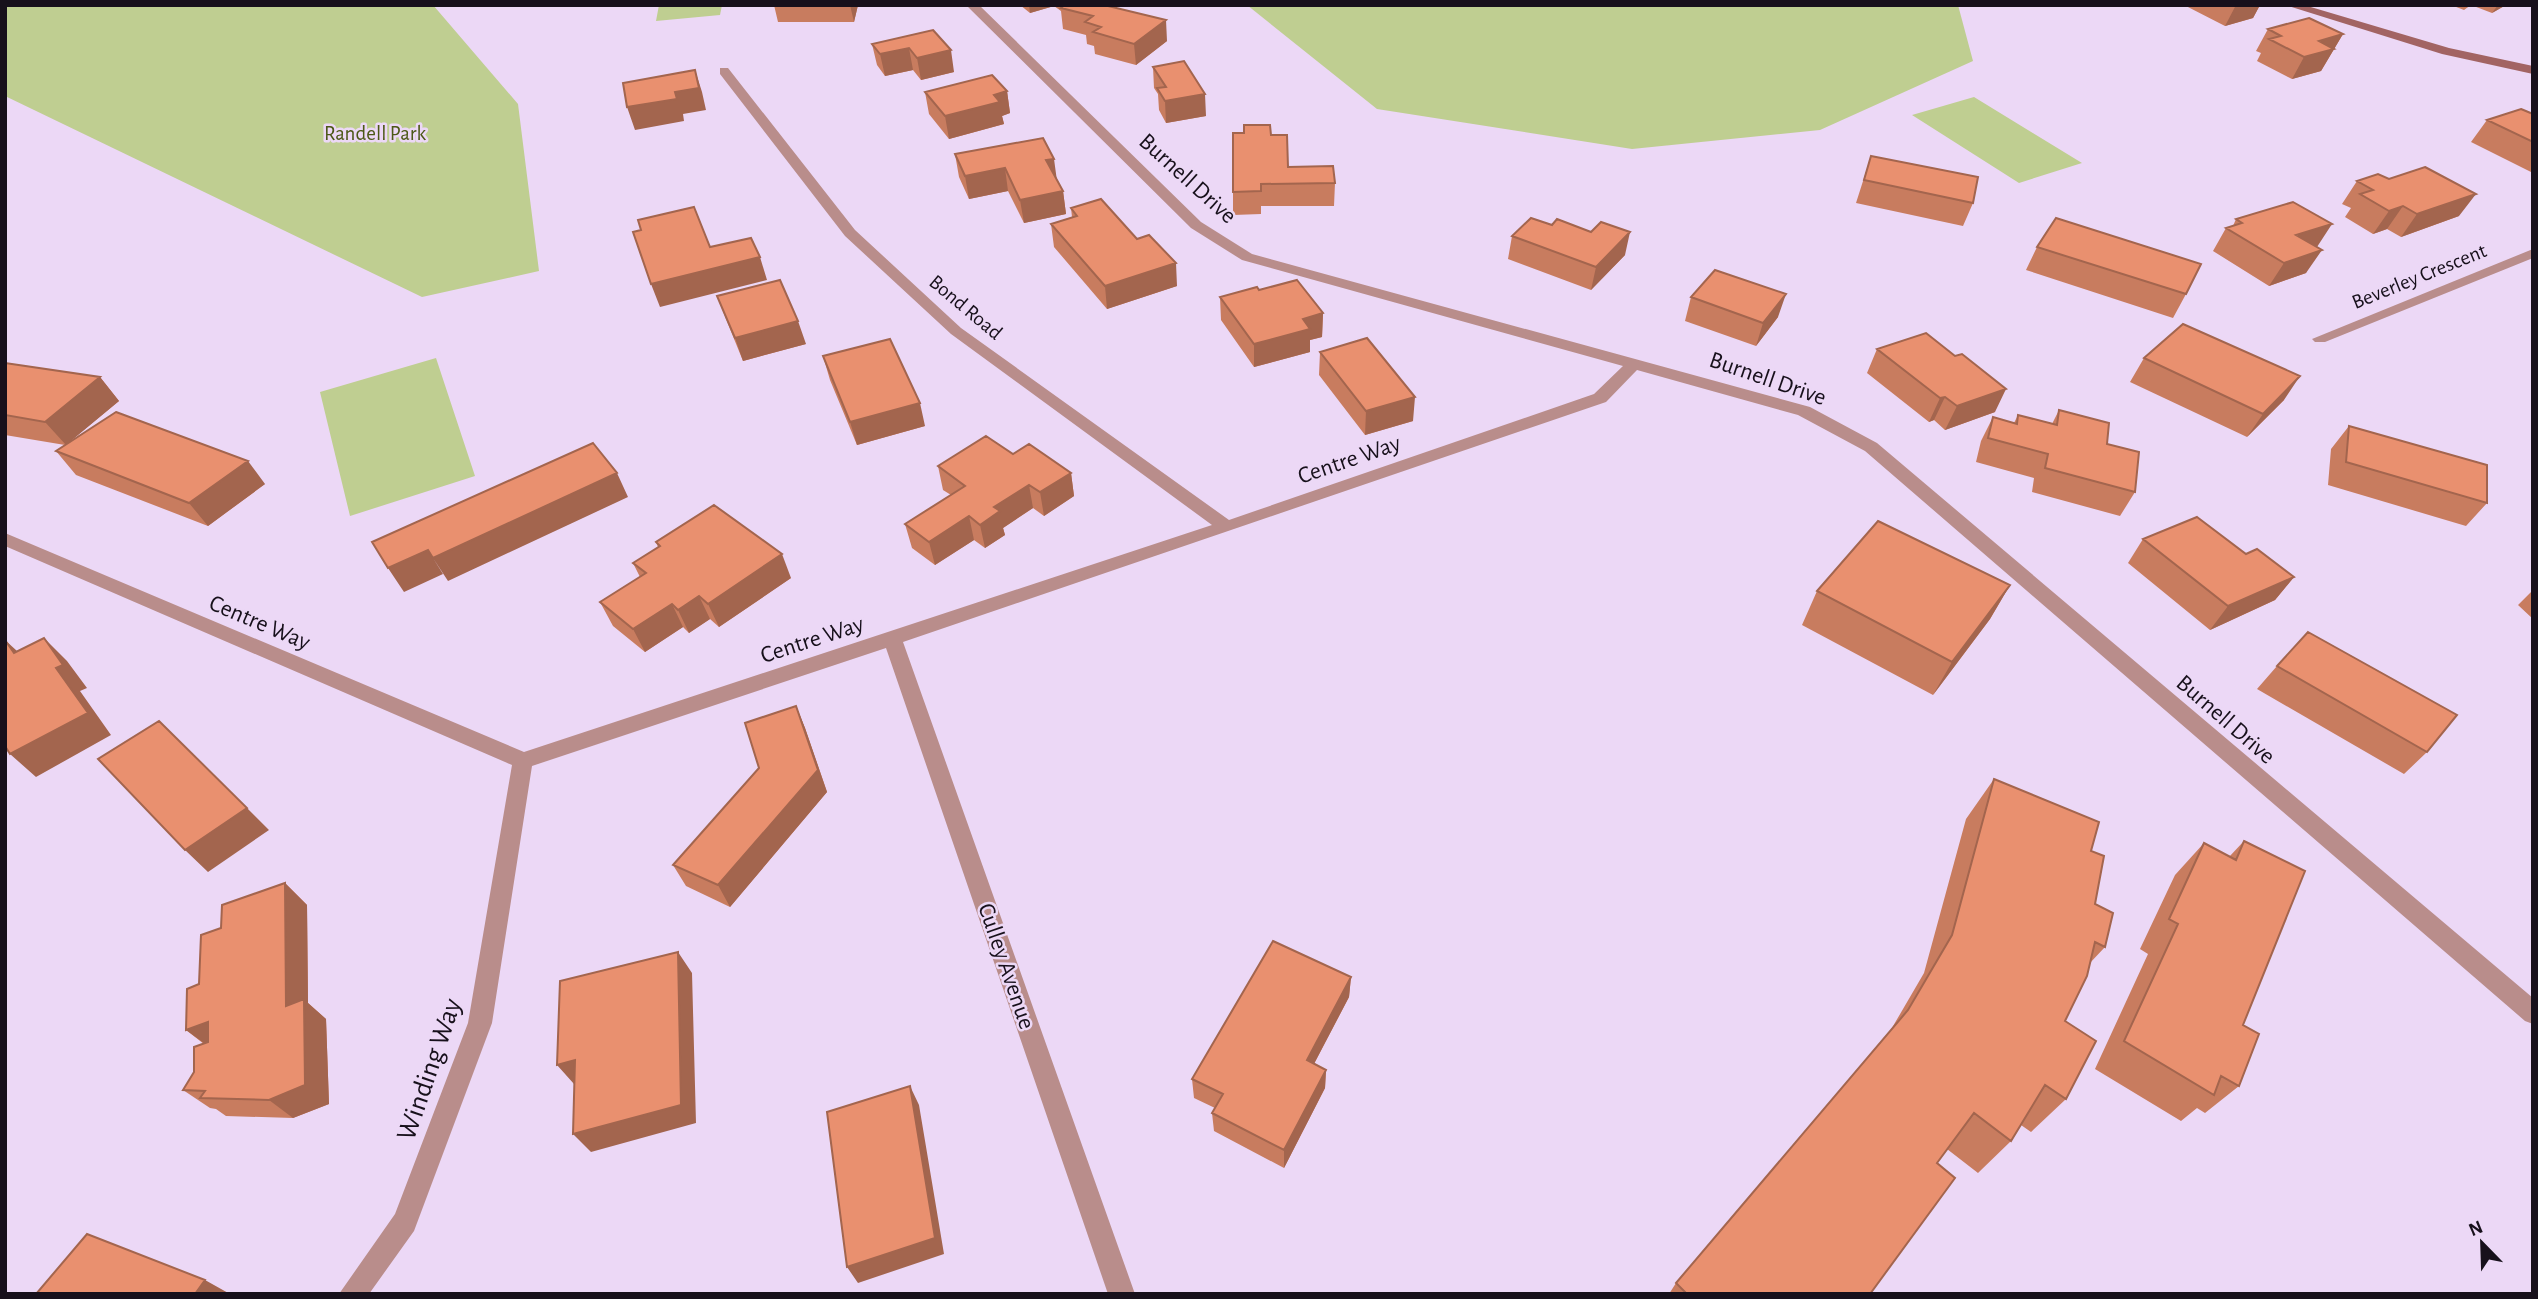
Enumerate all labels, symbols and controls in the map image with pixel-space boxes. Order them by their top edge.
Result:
park label: Randell Park [324,123,427,144]
street label: Burnell Drive [1134,129,1241,228]
street label: Beverley Crescent [2349,240,2490,313]
street label: Bond Road [925,271,1006,344]
street label: Burnell Drive [1706,348,1829,410]
street label: Centre Way [1295,431,1404,489]
street label: Centre Way [206,591,314,655]
street label: Centre Way [758,612,867,668]
street label: Burnell Drive [2171,671,2279,769]
street label: Culley Avenue [973,900,1039,1032]
street label: Winding Way [393,995,467,1144]
north arrow [2447,1208,2517,1278]
text: N [2466,1217,2486,1240]

